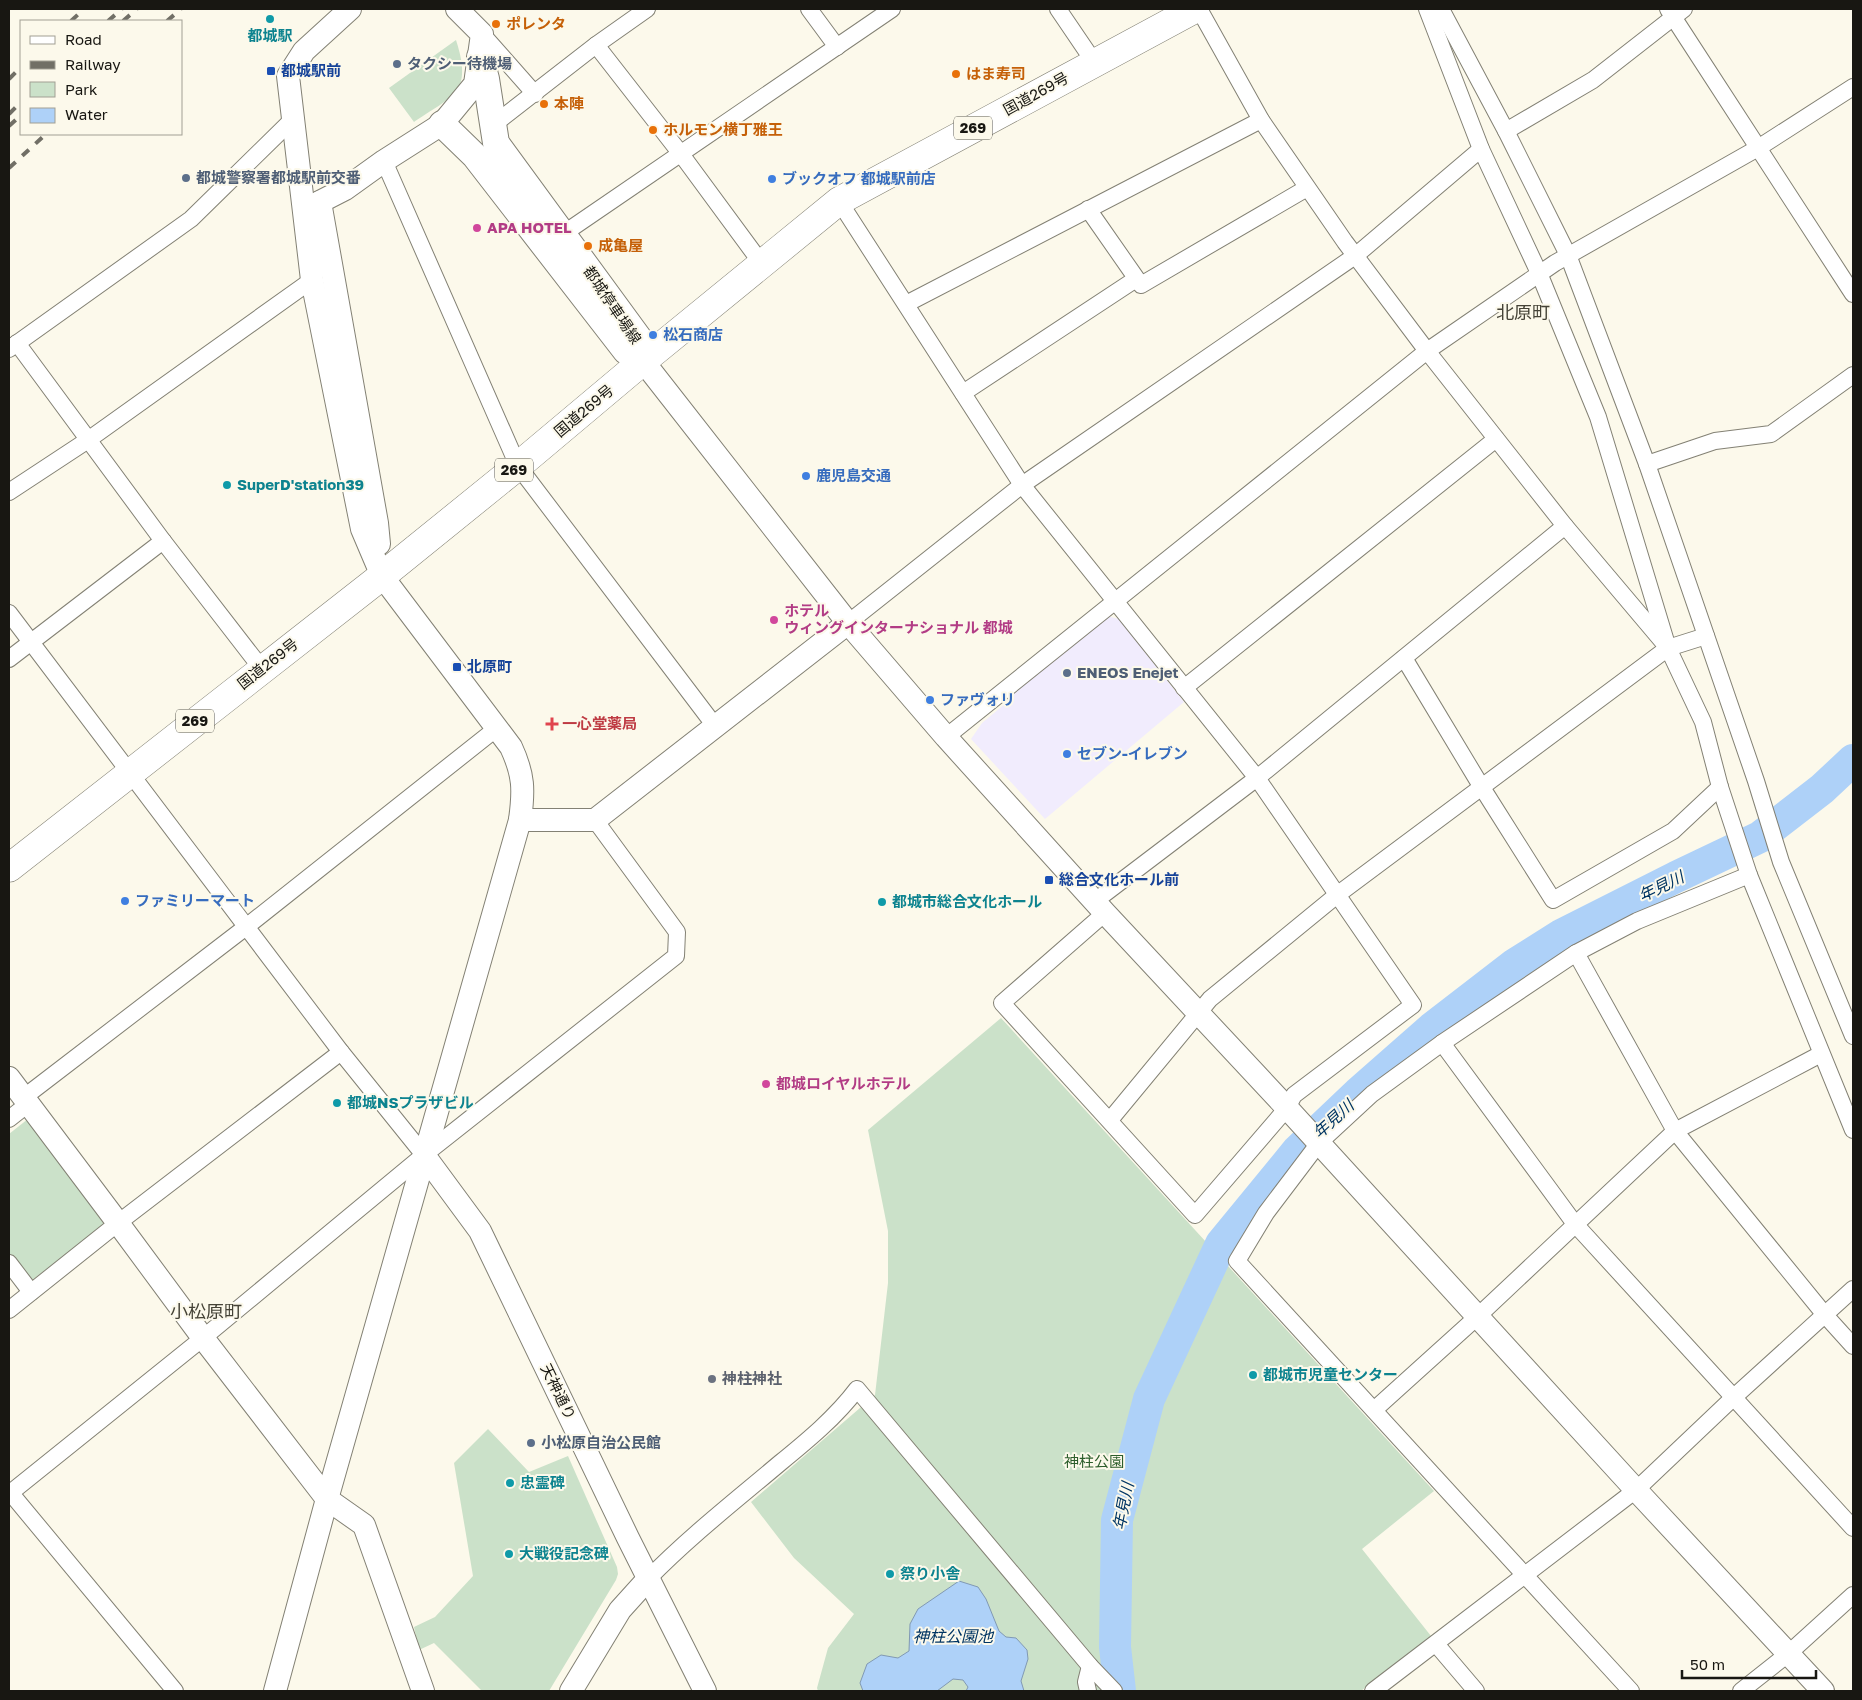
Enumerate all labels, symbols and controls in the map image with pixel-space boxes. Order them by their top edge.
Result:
marker: 都城駅 [264,13,276,25]
place label: ポレンタ [506,14,566,32]
marker: ポレンタ [490,18,502,30]
legend [20,20,182,135]
place label: 都城駅 [247,26,293,44]
text: Road [65,30,102,48]
place label: タクシー待機場 [407,54,512,72]
text: Railway [65,55,121,73]
marker: タクシー待機場 [391,58,403,70]
place label: 都城駅前 [281,61,341,79]
place label: はま寿司 [966,64,1026,82]
marker: 都城駅前 [265,65,277,77]
marker: はま寿司 [950,68,962,80]
street label: 国道269号 [1000,68,1071,118]
text: Park [65,80,98,98]
place label: 本陣 [554,94,584,112]
marker: 本陣 [538,98,550,110]
text: Water [65,105,108,123]
road number: 269 [954,116,992,140]
place label: ホルモン横丁雅王 [663,120,783,138]
marker: ホルモン横丁雅王 [647,124,659,136]
place label: 都城警察署都城駅前交番 [196,168,361,186]
place label: ブックオフ 都城駅前店 [782,169,936,187]
marker: 都城警察署都城駅前交番 [180,172,192,184]
marker: ブックオフ 都城駅前店 [766,173,778,185]
place label: APA HOTEL [487,218,572,236]
marker: APA HOTEL [471,222,483,234]
place label: 成亀屋 [598,236,643,254]
marker: 成亀屋 [582,240,594,252]
street label: 都城停車場線 [580,262,645,347]
district label: 北原町 [1496,301,1550,323]
place label: 松石商店 [663,325,723,343]
marker: 松石商店 [647,329,659,341]
street label: 国道269号 [550,380,617,440]
road number: 269 [495,458,533,482]
place label: 鹿児島交通 [816,466,891,484]
marker: 鹿児島交通 [800,470,812,482]
place label: SuperD'station39 [237,475,364,493]
marker: SuperD'station39 [221,479,233,491]
place label: ホテル ウィングインターナショナル 都城 [784,601,1013,636]
marker: ホテル ウィングインターナショナル 都城 [768,614,780,626]
street label: 国道269号 [234,634,301,692]
place label: 北原町 [467,657,512,675]
marker: 北原町 [451,661,463,673]
place label: ENEOS Enejet [1077,663,1179,681]
marker: ENEOS Enejet [1061,667,1073,679]
place label: ファヴォリ [940,690,1015,708]
marker: ファヴォリ [924,694,936,706]
road number: 269 [176,709,214,732]
place label: 一心堂薬局 [562,714,637,732]
marker: 一心堂薬局 [546,718,558,730]
place label: セブン-イレブン [1077,744,1188,762]
marker: セブン-イレブン [1061,748,1073,760]
water label: 年見川 [1635,866,1689,906]
place label: 総合文化ホール前 [1059,870,1179,888]
marker: 総合文化ホール前 [1043,874,1055,886]
place label: ファミリーマート [135,891,255,909]
place label: 都城市総合文化ホール [892,892,1042,910]
marker: ファミリーマート [119,895,131,907]
marker: 都城市総合文化ホール [876,896,888,908]
place label: 都城ロイヤルホテル [776,1074,911,1092]
marker: 都城ロイヤルホテル [760,1078,772,1090]
place label: 都城NSプラザビル [347,1093,473,1111]
water label: 年見川 [1308,1094,1359,1142]
marker: 都城NSプラザビル [331,1097,343,1109]
district label: 小松原町 [170,1300,242,1322]
street label: 天神通り [538,1361,580,1422]
place label: 都城市児童センター [1263,1365,1398,1383]
place label: 神柱神社 [721,1369,782,1387]
marker: 都城市児童センター [1247,1369,1259,1381]
marker: 神柱神社 [706,1373,718,1385]
place label: 小松原自治公民館 [541,1433,661,1451]
marker: 小松原自治公民館 [525,1437,537,1449]
park label: 神柱公園 [1064,1452,1124,1470]
place label: 忠霊碑 [520,1473,565,1491]
marker: 忠霊碑 [504,1477,516,1489]
water label: 年見川 [1109,1479,1138,1531]
place label: 大戦役記念碑 [519,1544,609,1562]
marker: 大戦役記念碑 [503,1548,515,1560]
place label: 祭り小舎 [900,1564,961,1582]
marker: 祭り小舎 [884,1568,896,1580]
water label: 神柱公園池 [913,1626,995,1646]
scale bar [1682,1648,1816,1680]
text: 50 m [1690,1655,1725,1673]

